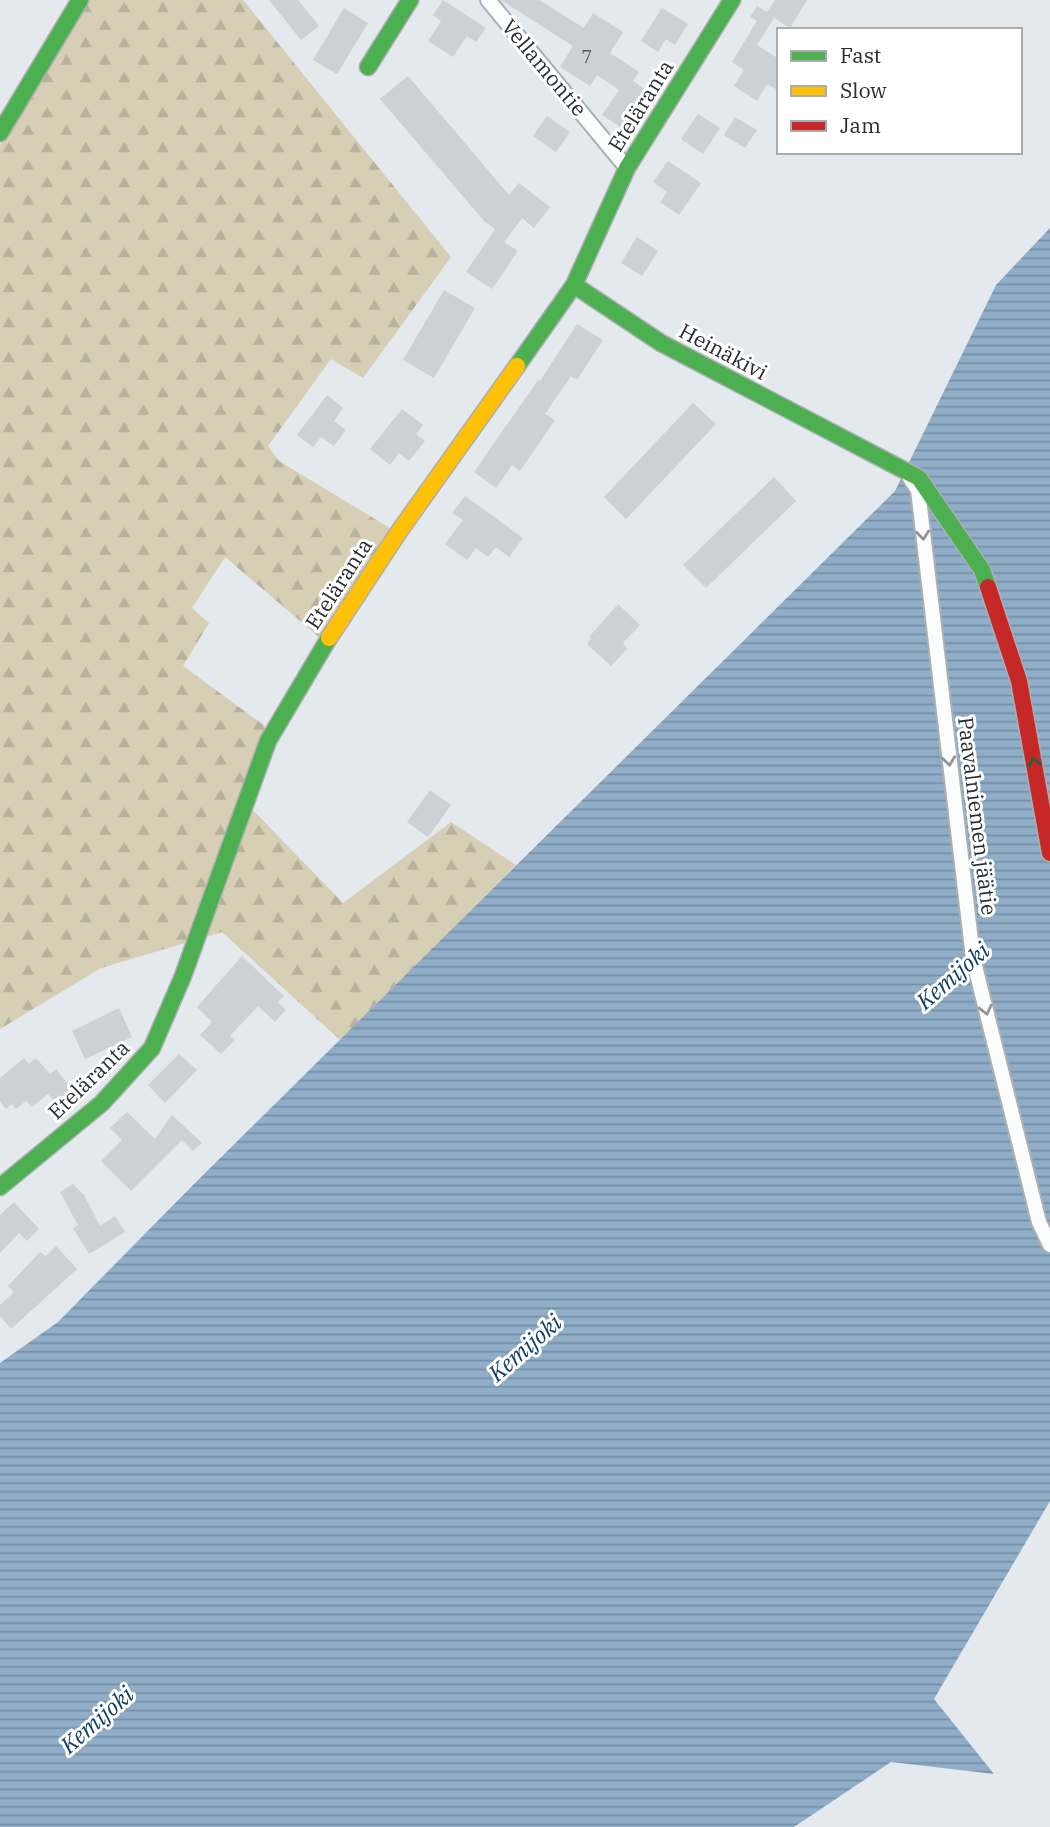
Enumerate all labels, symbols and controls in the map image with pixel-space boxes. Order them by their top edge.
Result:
street label: Vellamontie [496,13,594,122]
legend [777,28,1022,154]
text: Fast [840,41,881,69]
house number: 7 [582,45,592,68]
street label: Eteläranta [601,54,679,157]
text: Slow [840,76,887,104]
text: Jam [840,111,881,139]
street label: Heinäkivi [675,316,772,386]
one-way arrow [915,530,930,541]
street label: Eteläranta [298,533,378,634]
street label: Paavalniemen jäätie [952,715,1004,917]
one-way arrow [941,755,956,767]
one-way arrow [1027,756,1042,768]
water label: Kemijoki [909,935,995,1016]
one-way arrow [978,1004,992,1016]
street label: Eteläranta [42,1033,135,1125]
water label: Kemijoki [481,1307,567,1388]
water label: Kemijoki [53,1679,139,1760]

